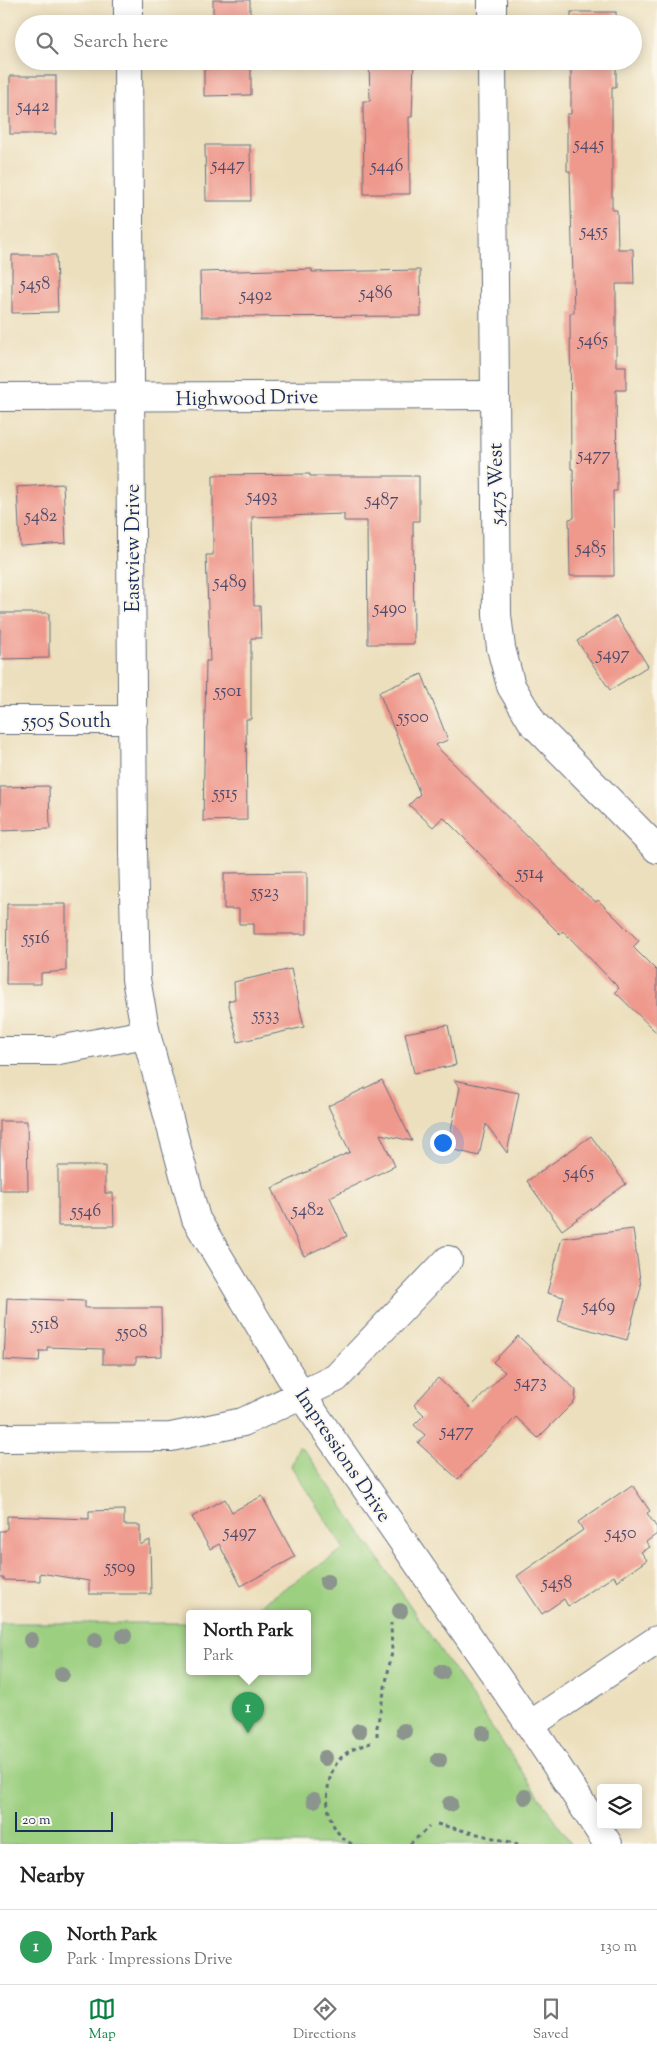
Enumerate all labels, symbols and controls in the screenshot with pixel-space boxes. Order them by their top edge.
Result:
search box [15,15,642,70]
icon: search [33,29,61,57]
text: Search here [73,29,168,56]
house number: 5442 [16,94,50,120]
house number: 5445 [573,132,604,158]
house number: 5447 [210,153,245,179]
house number: 5446 [369,154,404,180]
house number: 5455 [579,219,608,245]
house number: 5458 [19,272,50,298]
house number: 5486 [358,281,393,307]
house number: 5492 [239,283,273,309]
house number: 5465 [577,328,608,354]
street label: Highwood Drive [175,384,319,415]
street label: 5475 West [482,442,513,526]
house number: 5477 [576,443,611,469]
street label: Eastview Drive [120,484,149,612]
house number: 5493 [245,484,278,510]
house number: 5487 [364,488,399,514]
house number: 5482 [24,504,58,530]
house number: 5485 [575,536,606,562]
house number: 5489 [213,570,247,596]
house number: 5490 [372,596,407,622]
house number: 5497 [596,642,629,668]
house number: 5501 [213,679,242,705]
house number: 5500 [396,705,429,731]
street label: 5505 South [22,708,112,737]
house number: 5515 [212,781,237,807]
house number: 5514 [515,861,544,887]
house number: 5523 [250,880,279,906]
house number: 5516 [21,926,50,952]
house number: 5533 [251,1003,280,1029]
your location [430,1130,456,1156]
house number: 5465 [563,1161,594,1187]
house number: 5482 [291,1198,325,1224]
house number: 5546 [70,1199,101,1225]
house number: 5469 [582,1294,616,1320]
house number: 5518 [30,1312,59,1338]
house number: 5508 [116,1320,148,1346]
house number: 5473 [514,1370,547,1396]
street label: Impressions Drive [287,1384,397,1529]
house number: 5477 [439,1419,474,1445]
house number: 5497 [223,1520,256,1546]
house number: 5450 [605,1521,636,1547]
house number: 5509 [104,1555,136,1581]
house number: 5458 [541,1571,572,1597]
popup [186,1610,311,1675]
text: North Park [203,1618,294,1645]
text: Park [203,1645,234,1668]
pin: 1 [232,1692,264,1733]
map controls [597,1784,642,1829]
button: layers [597,1784,642,1829]
scale bar [15,1809,112,1832]
text: 20 m [22,1811,51,1831]
text: Nearby [20,1862,85,1892]
text: North Park [67,1922,157,1949]
text: 1 [33,1936,39,1959]
text: 130 m [600,1936,637,1959]
text: Park · Impressions Drive [67,1949,233,1972]
tab: Map [88,1995,116,2045]
tab: Directions [293,1995,356,2045]
tab: Saved [533,1995,569,2045]

